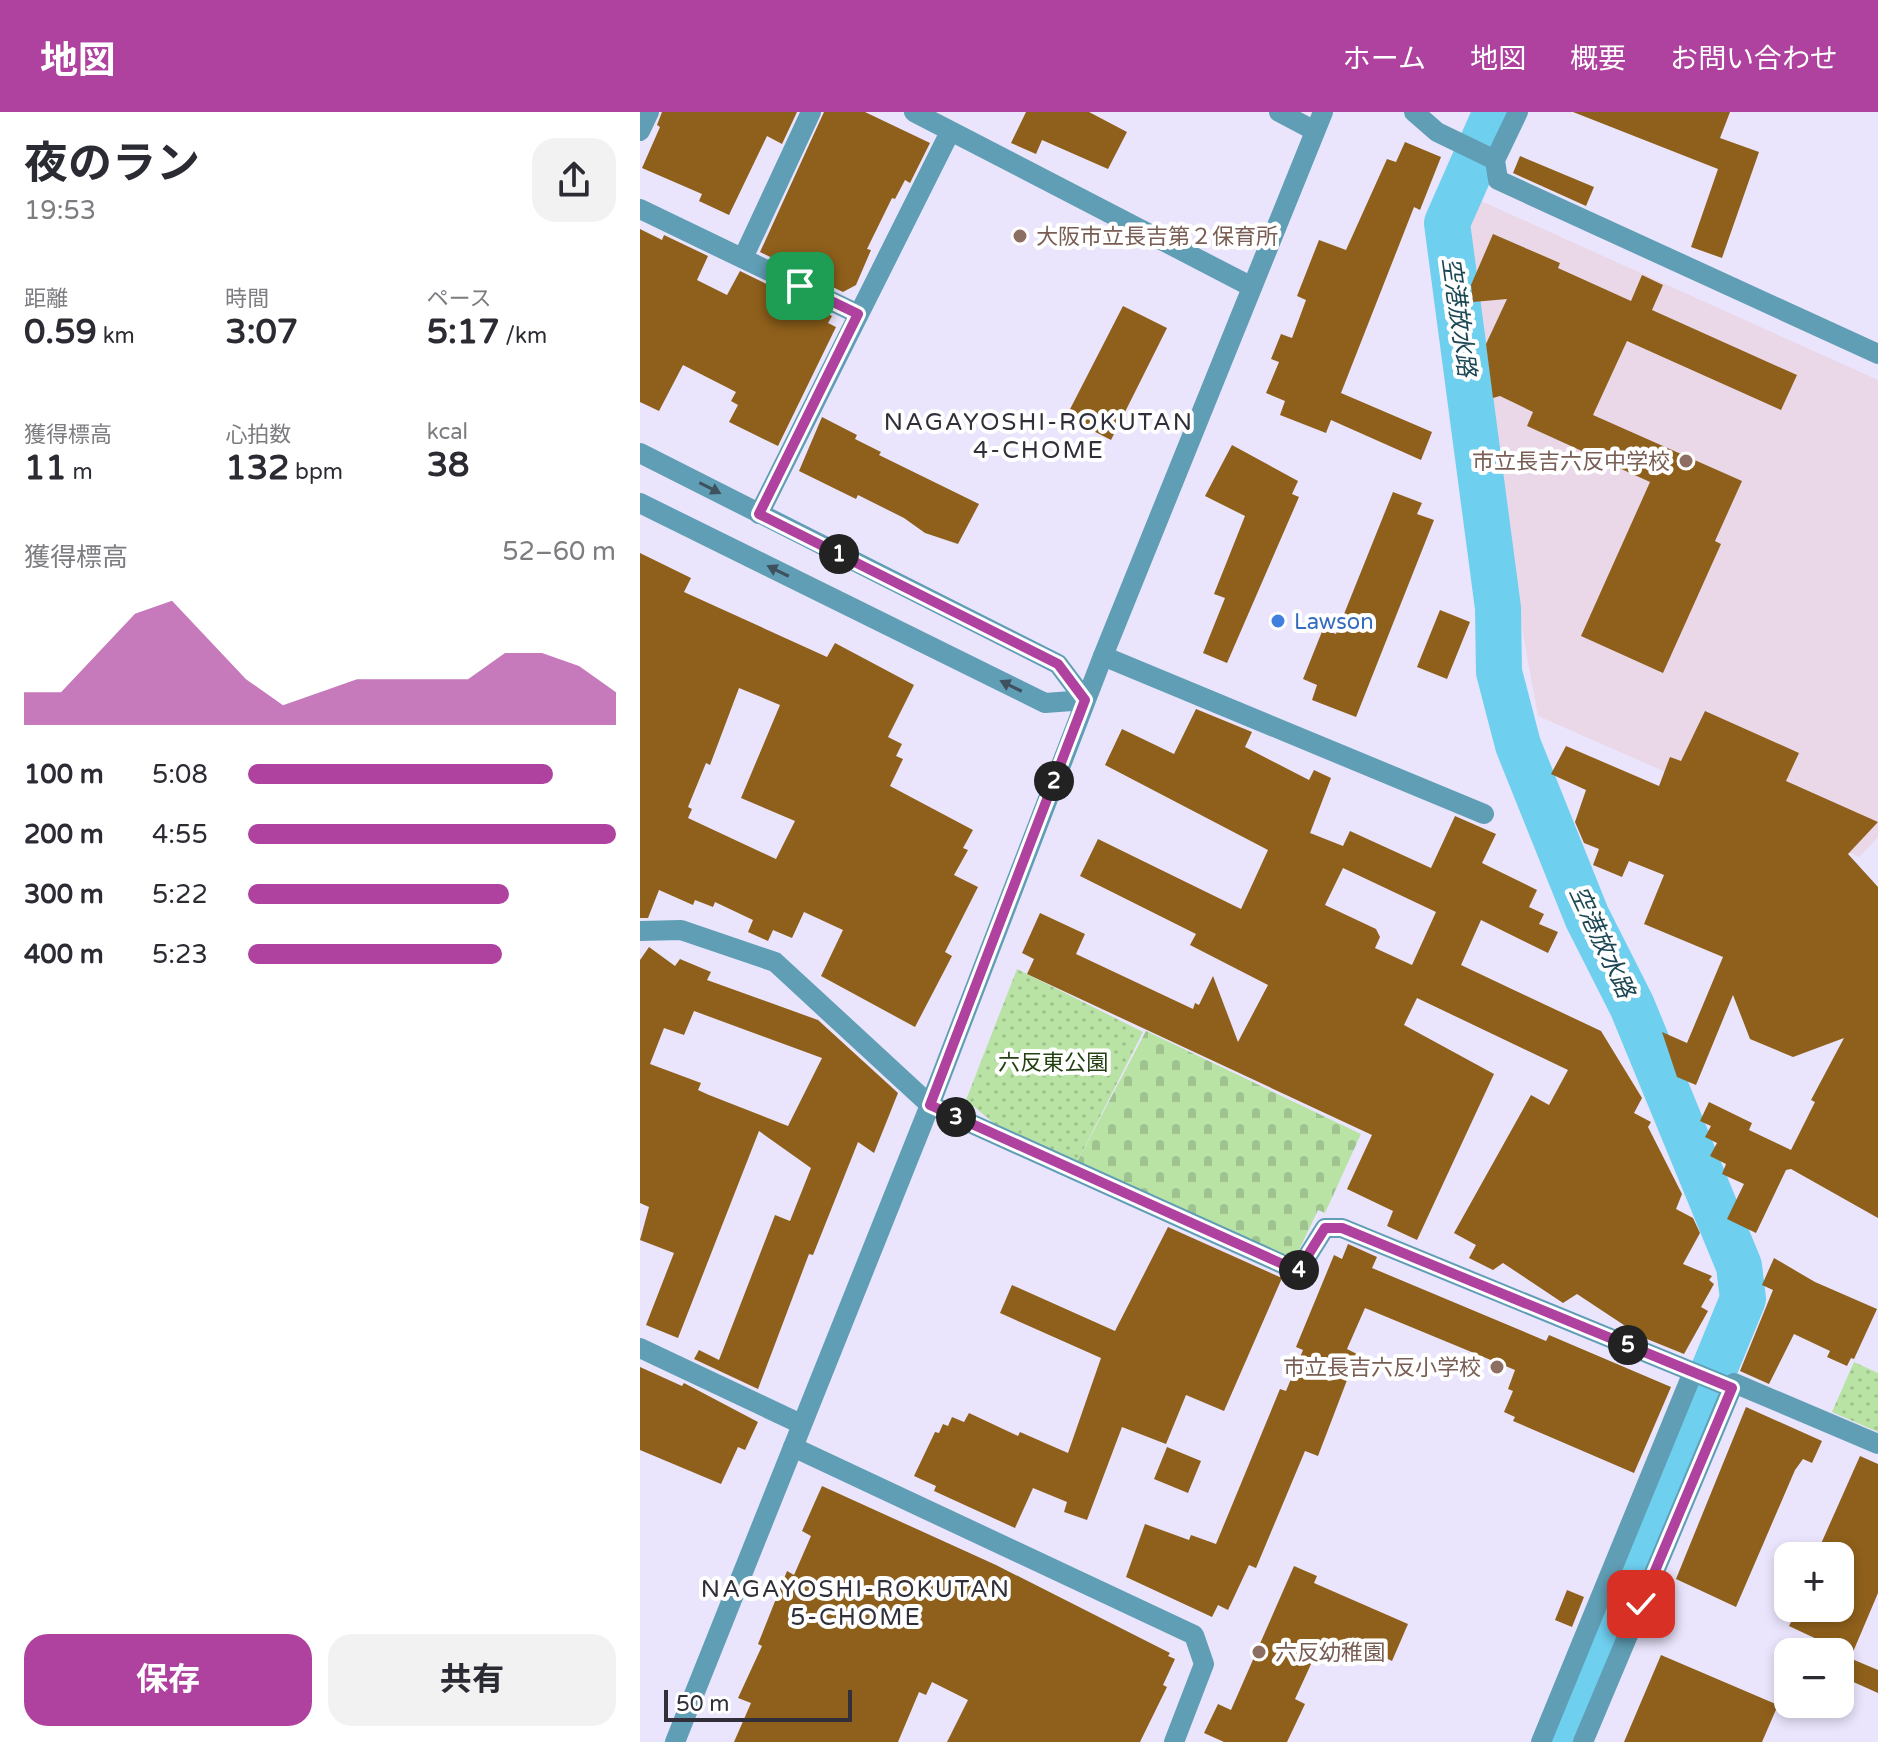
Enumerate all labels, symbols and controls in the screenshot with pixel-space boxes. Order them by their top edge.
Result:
text: 地図 [40,38,116,84]
text: ホーム [1343,42,1426,76]
text: 地図 [1470,42,1526,76]
text: 概要 [1570,42,1626,76]
text: お問い合わせ [1670,42,1838,76]
text: 夜のラン [24,138,200,191]
button: share [532,138,616,222]
text: 19:53 [24,195,96,226]
place label: 大阪市立長吉第２保育所 [1036,224,1278,250]
marker: 大阪市立長吉第２保育所 [1011,227,1029,245]
pin [766,252,834,320]
water label: 空港放水路 [1436,256,1481,380]
icon: arrive [778,264,822,308]
text: 距離 [24,286,68,312]
text: 時間 [225,286,269,312]
text: ペース [427,286,492,312]
text: 0.59 [24,312,97,353]
text: 3:07 [225,312,298,353]
text: 5:17 [427,312,500,353]
text: km [97,323,135,349]
text: /km [500,323,547,349]
district label: NAGAYOSHI-ROKUTAN 4-CHOME [884,408,1194,465]
text: kcal [427,419,468,445]
text: 獲得標高 [24,422,112,448]
text: 心拍数 [225,422,291,448]
text: 38 [427,445,469,486]
text: 11 [24,448,67,489]
text: 132 [225,448,289,489]
place label: 市立長吉六反中学校 [1472,449,1670,475]
marker: 市立長吉六反中学校 [1677,452,1695,470]
text: m [67,459,93,485]
text: bpm [289,459,343,485]
one-way arrow [698,482,721,495]
pin: 1 [819,534,859,574]
text: 52–60 m [502,536,616,567]
text: 1 [832,541,846,567]
text: 獲得標高 [24,542,128,573]
one-way arrow [767,564,790,578]
place label: Lawson [1294,609,1374,635]
marker: Lawson [1269,612,1287,630]
one-way arrow [1000,679,1023,693]
text: 100 m [24,759,104,790]
text: 5:08 [152,759,208,790]
pin: 2 [1034,761,1074,801]
text: 2 [1047,768,1061,794]
text: 200 m [24,819,104,850]
text: 4:55 [152,819,208,850]
text: 300 m [24,879,104,910]
text: 5:22 [152,879,208,910]
water label: 空港放水路 [1563,882,1641,1005]
text: 400 m [24,939,104,970]
text: 5:23 [152,939,208,970]
park label: 六反東公園 [998,1050,1108,1076]
pin: 3 [936,1097,976,1137]
text: 3 [949,1104,963,1130]
pin: 4 [1279,1250,1319,1290]
text: 4 [1292,1257,1306,1283]
pin: 5 [1608,1325,1648,1365]
text: 5 [1621,1332,1635,1358]
place label: 市立長吉六反小学校 [1283,1355,1481,1381]
marker: 市立長吉六反小学校 [1488,1358,1506,1376]
map controls [1774,1542,1854,1718]
button: + [1774,1542,1854,1622]
pin [1607,1570,1675,1638]
district label: NAGAYOSHI-ROKUTAN 5-CHOME [701,1575,1011,1632]
icon: check [1619,1582,1663,1626]
button: 保存 [24,1634,312,1726]
button: 共有 [328,1634,616,1726]
button: − [1774,1638,1854,1718]
place label: 六反幼稚園 [1275,1640,1385,1666]
marker: 六反幼稚園 [1250,1643,1268,1661]
scale bar [664,1686,852,1722]
text: 50 m [676,1691,730,1717]

